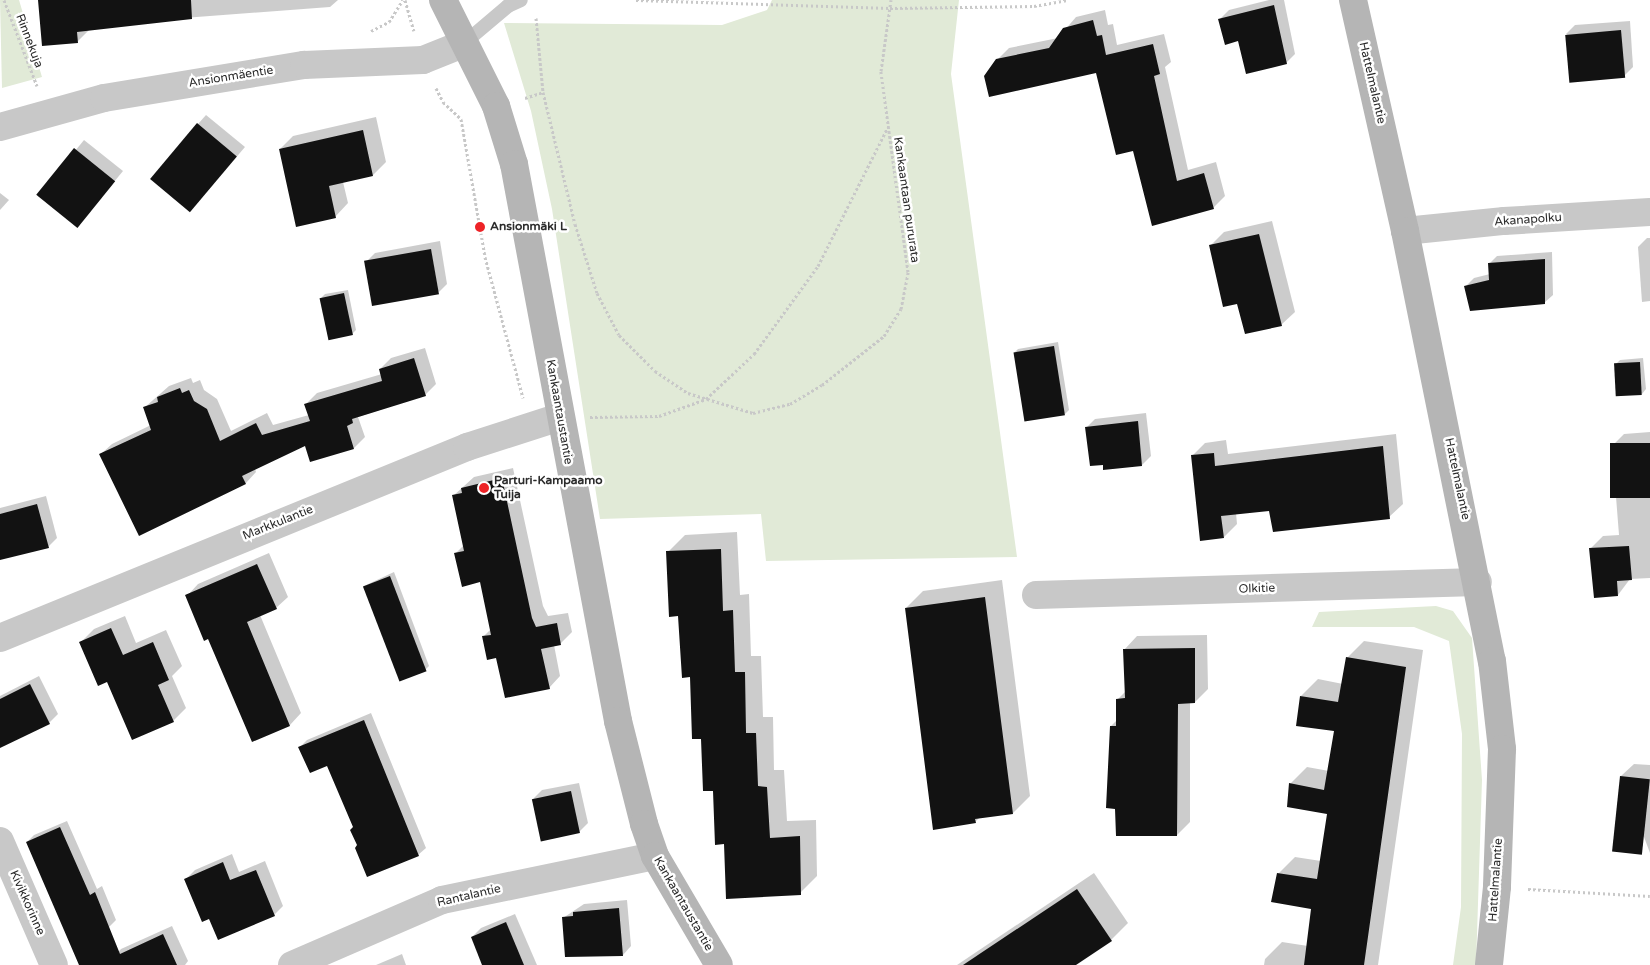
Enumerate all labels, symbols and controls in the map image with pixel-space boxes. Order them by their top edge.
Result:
street label: Rinnekuja [12,12,46,70]
street label: Hattelmalantie [1356,41,1388,125]
street label: Ansionmäentie [188,63,274,91]
street label: Kankaantaan pururata [890,136,922,264]
street label: Akanapolku [1494,210,1562,230]
place label: Ansionmäki L [490,220,567,234]
marker: Ansionmäki L [474,221,486,233]
street label: Kankaantaustantie [543,358,575,466]
street label: Hattelmalantie [1441,437,1473,521]
place label: Parturi-Kampaamo Tuija [494,474,603,502]
marker: Parturi-Kampaamo Tuija [478,482,490,494]
street label: Markkulantie [241,502,315,544]
street label: Olkitie [1239,581,1275,597]
street label: Hattelmalantie [1486,838,1506,922]
street label: Kankaantaustantie [650,854,716,954]
street label: Kivikkorinne [6,868,48,938]
street label: Rantalantie [436,882,502,910]

